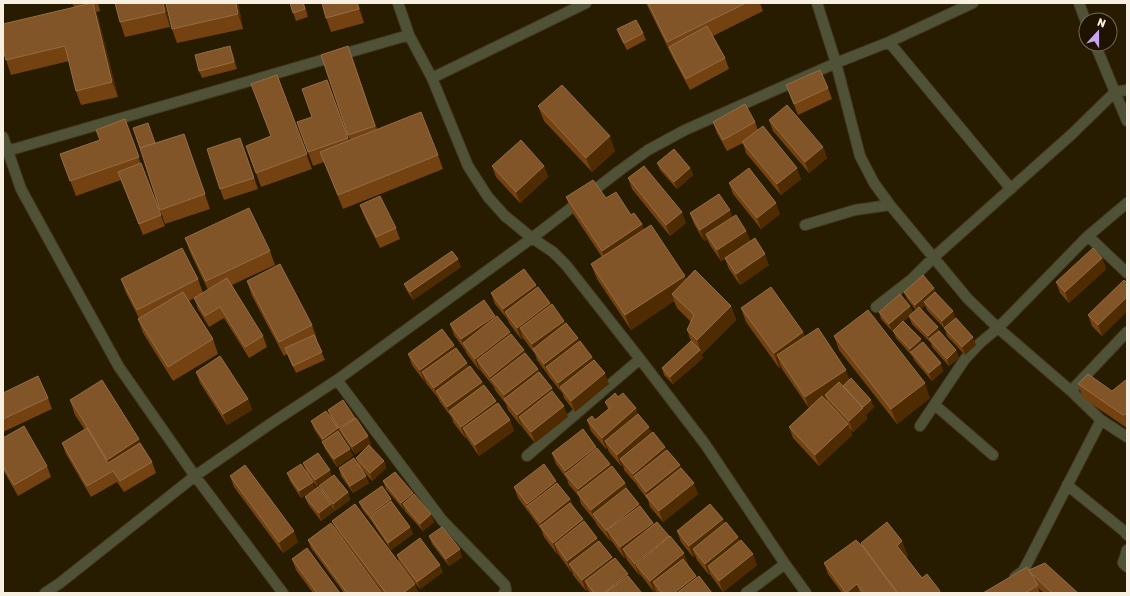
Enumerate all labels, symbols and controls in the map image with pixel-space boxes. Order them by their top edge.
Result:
north arrow [1078,12,1118,52]
text: N [1095,16,1108,31]

